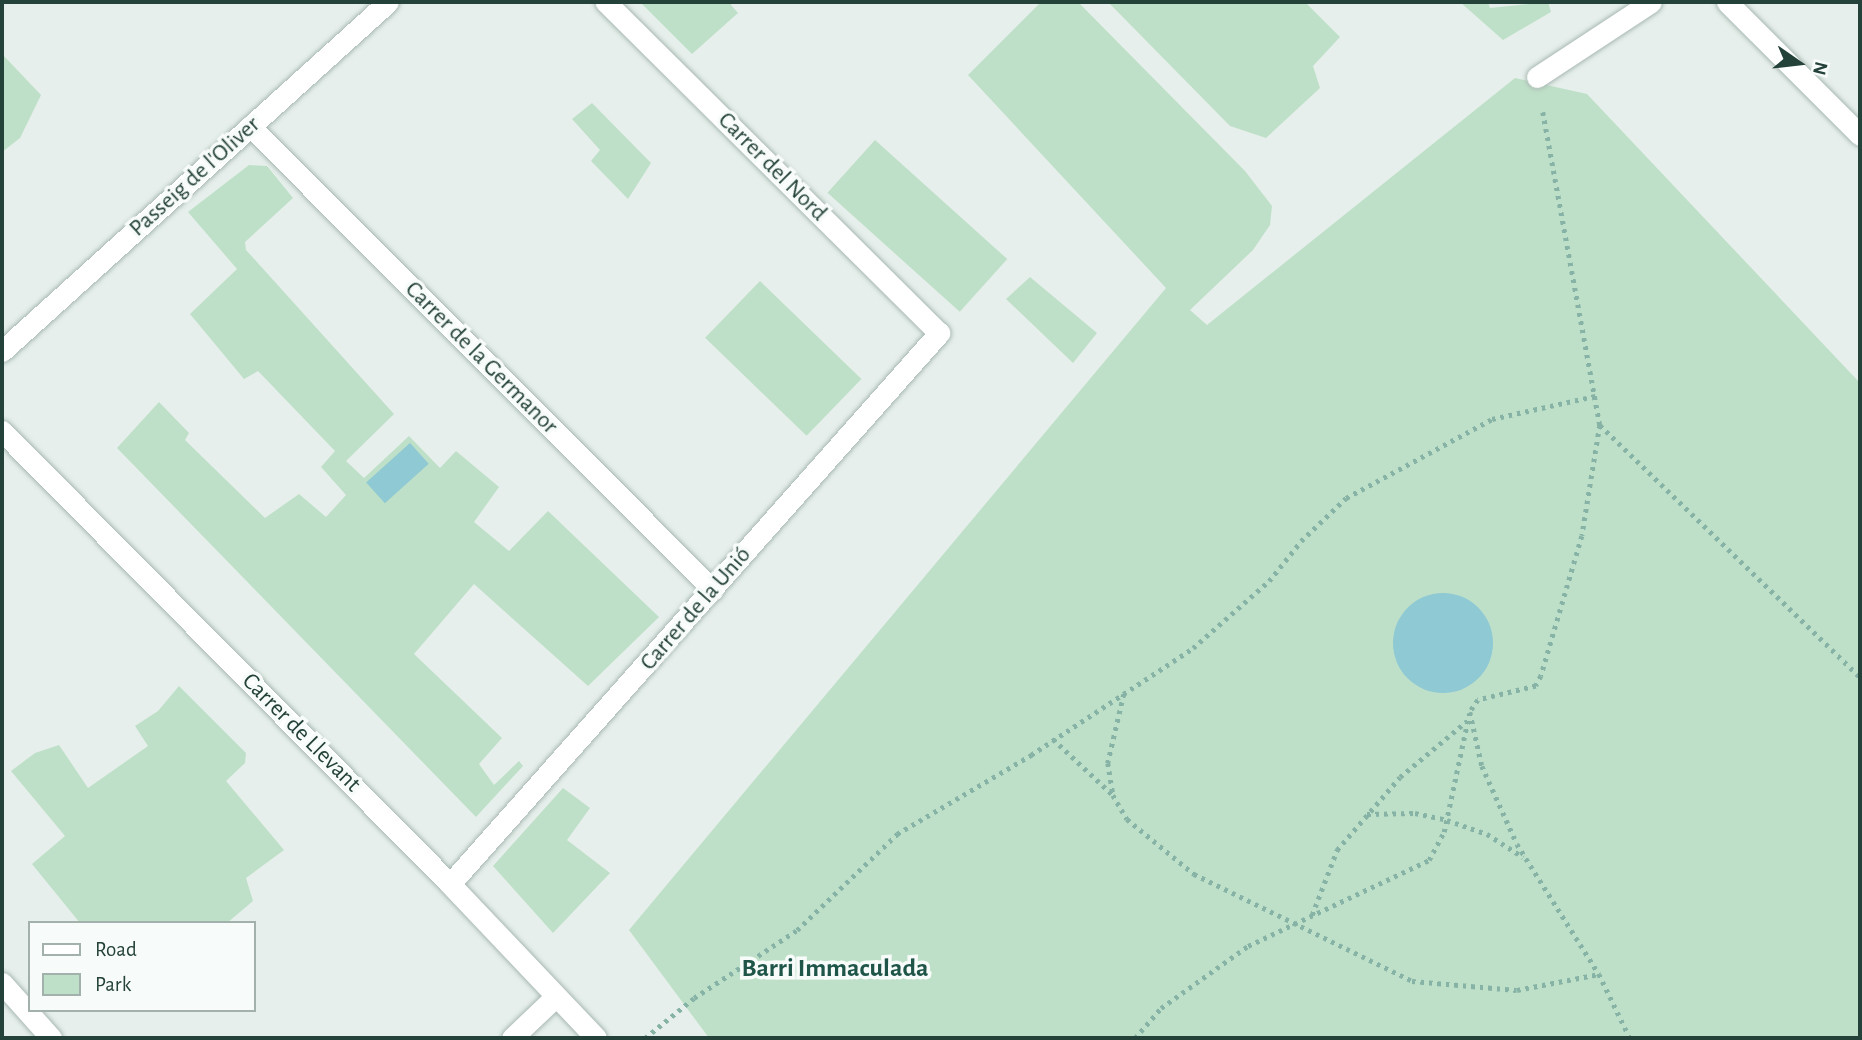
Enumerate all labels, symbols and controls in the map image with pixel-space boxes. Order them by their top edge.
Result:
north arrow [1764,28,1834,98]
text: N [1809,59,1831,77]
street label: Carrer del Nord [711,106,833,228]
street label: Passeig de l'Oliver [124,111,266,243]
street label: Carrer de la Germanor [399,276,563,440]
street label: Carrer de la Unió [634,541,758,677]
street label: Carrer de Llevant [235,667,367,799]
legend [28,921,256,1012]
text: Road [95,939,137,960]
district label: Barri Immaculada [741,953,929,985]
text: Park [95,974,131,995]

